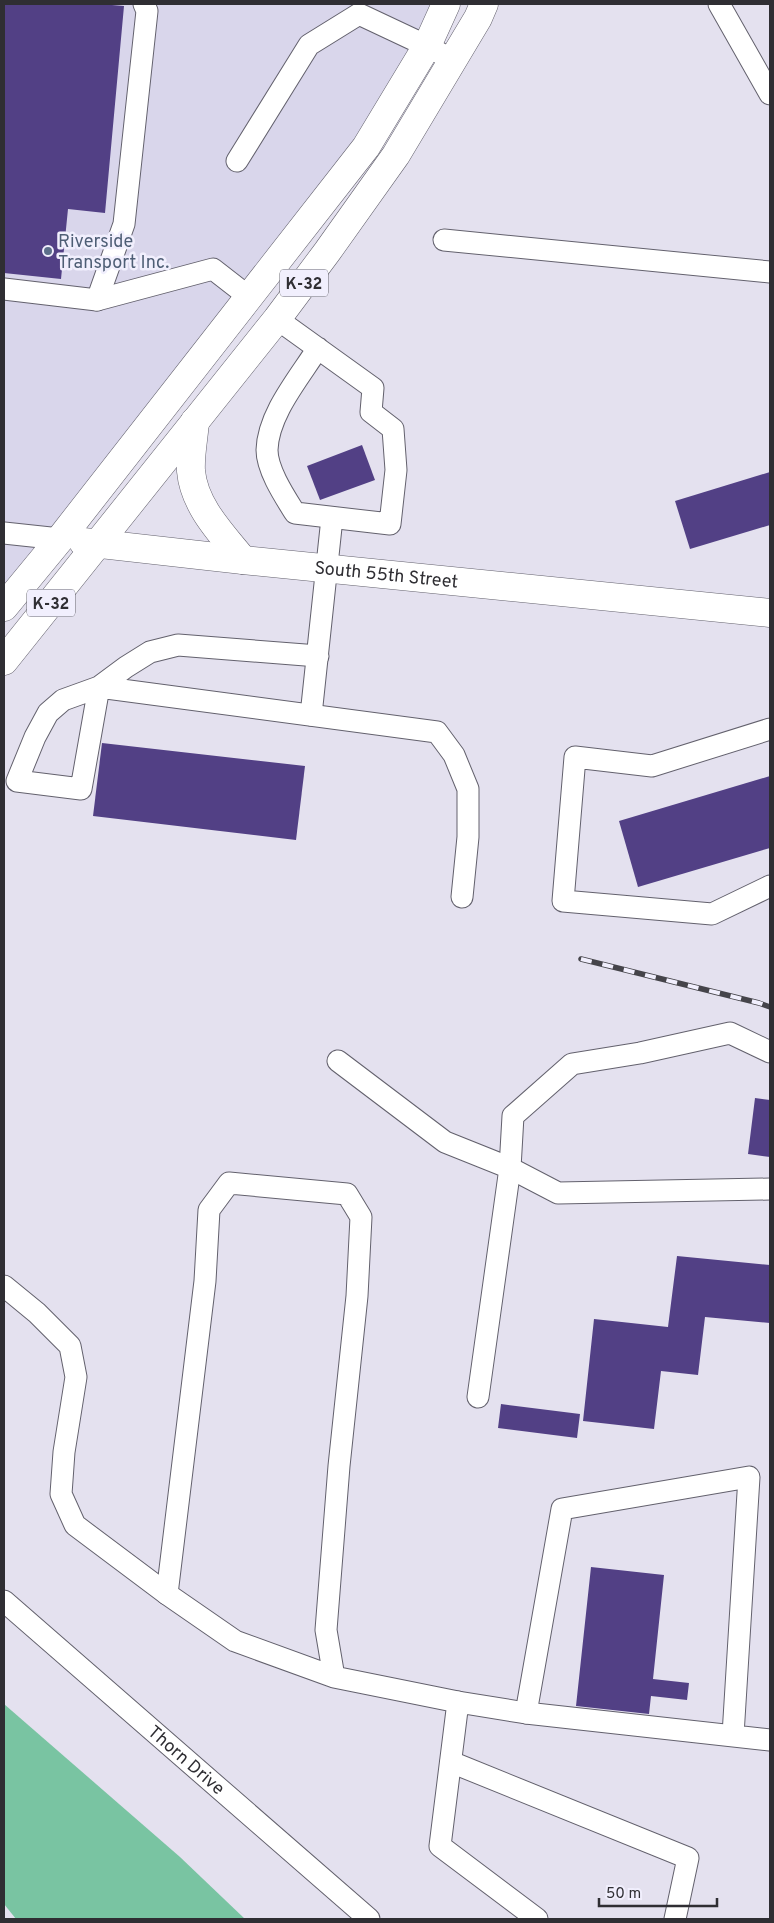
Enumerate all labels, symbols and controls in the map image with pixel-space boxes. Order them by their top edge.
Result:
place label: Riverside Transport Inc. [58,231,169,275]
marker: Riverside Transport Inc. [42,245,54,257]
road number: K-32 [280,270,328,296]
street label: South 55th Street [313,557,459,595]
road number: K-32 [27,590,75,616]
street label: Thorn Drive [142,1721,229,1801]
scale bar [599,1876,716,1908]
text: 50 m [606,1885,641,1904]

